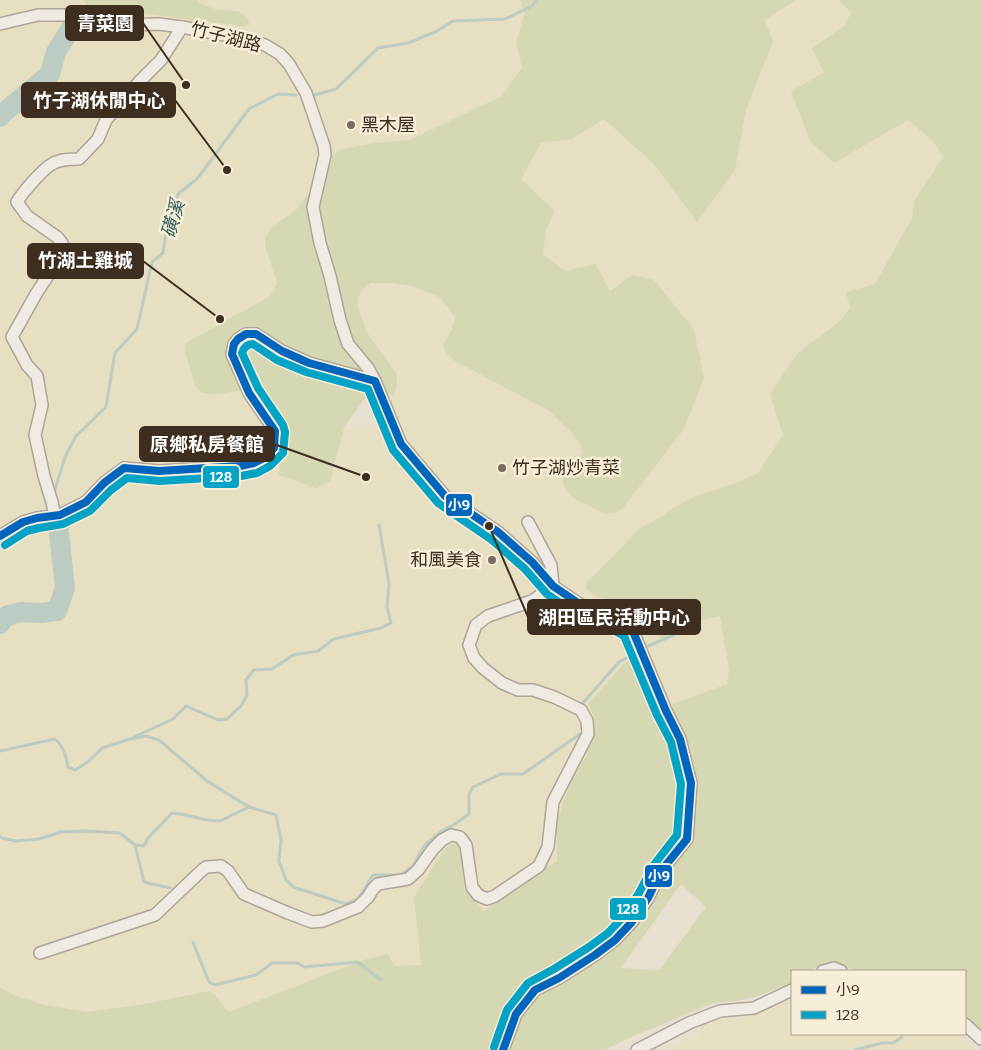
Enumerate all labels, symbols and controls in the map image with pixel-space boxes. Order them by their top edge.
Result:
callout: 青菜園 [66,6,143,40]
text: 青菜園 [76,12,134,35]
street label: 竹子湖路 [188,18,264,56]
callout: 竹子湖休閒中心 [22,83,175,117]
text: 竹子湖休閒中心 [32,89,166,112]
place label: 黑木屋 [361,114,415,136]
marker: 黑木屋 [345,119,357,131]
water label: 磺溪 [157,195,190,240]
callout: 竹湖土雞城 [28,244,143,278]
text: 竹湖土雞城 [37,249,133,272]
callout: 原鄉私房餐館 [140,427,274,461]
text: 原鄉私房餐館 [150,433,264,456]
place label: 竹子湖炒青菜 [512,457,620,479]
marker: 竹子湖炒青菜 [496,462,508,474]
line badge: 128 [202,465,240,489]
text: 128 [210,469,232,486]
line badge: 小9 [445,493,473,517]
text: 小9 [448,497,470,514]
place label: 和風美食 [410,549,482,571]
marker: 和風美食 [486,554,498,566]
callout: 湖田區民活動中心 [528,600,700,634]
text: 湖田區民活動中心 [538,606,690,629]
line badge: 小9 [644,864,673,888]
text: 小9 [648,868,670,885]
line badge: 128 [609,897,647,921]
text: 128 [617,901,639,918]
legend [791,970,966,1035]
text: 小9 [836,981,860,999]
text: 128 [836,1006,859,1024]

